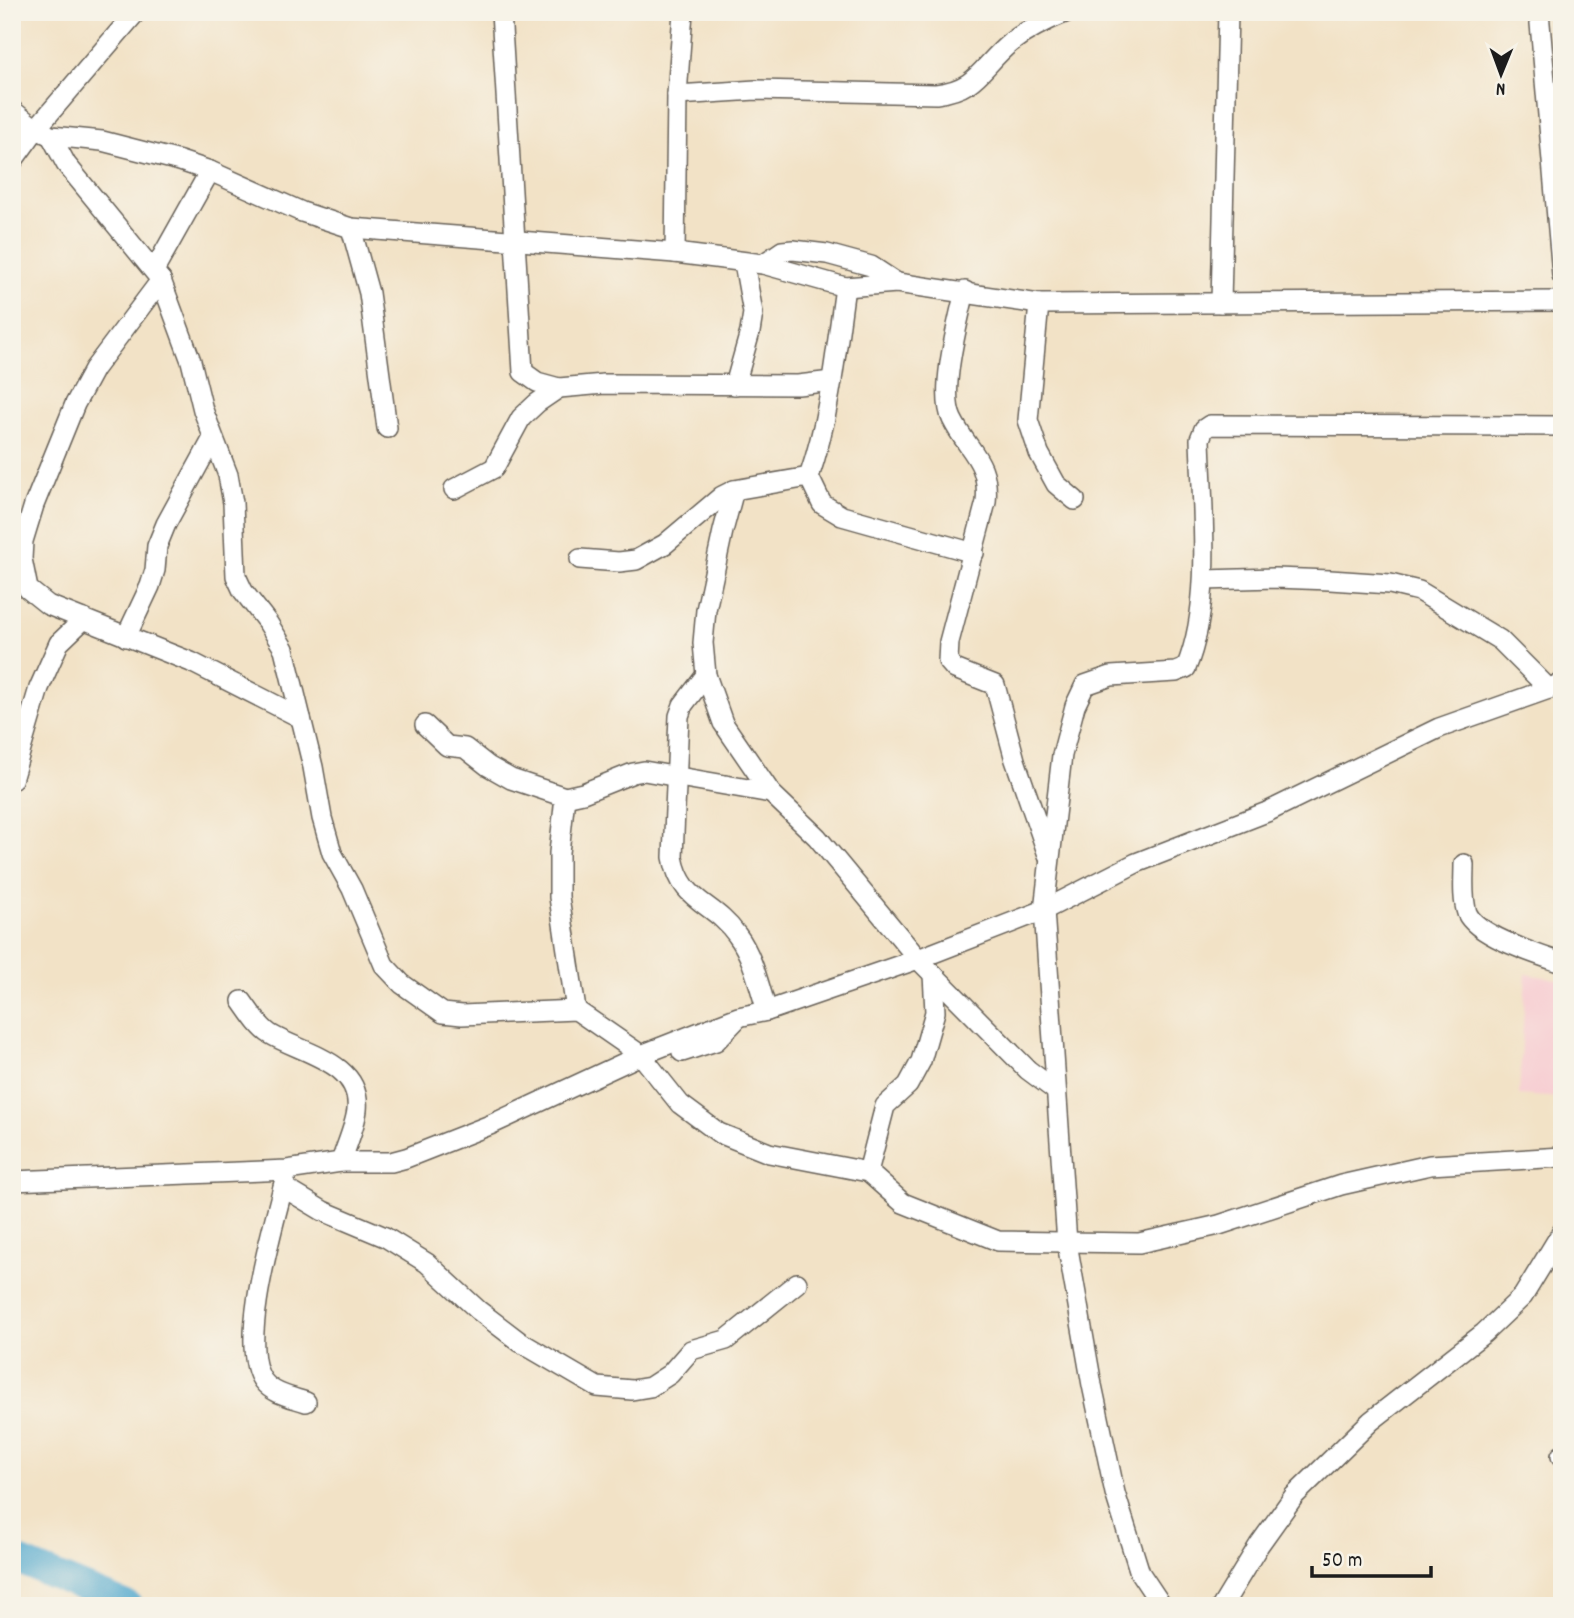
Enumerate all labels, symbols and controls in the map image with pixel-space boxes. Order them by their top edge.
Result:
north arrow [1466,38,1536,108]
text: N [1496,74,1506,101]
scale bar [1312,1534,1430,1578]
text: 50 m [1322,1547,1362,1577]

